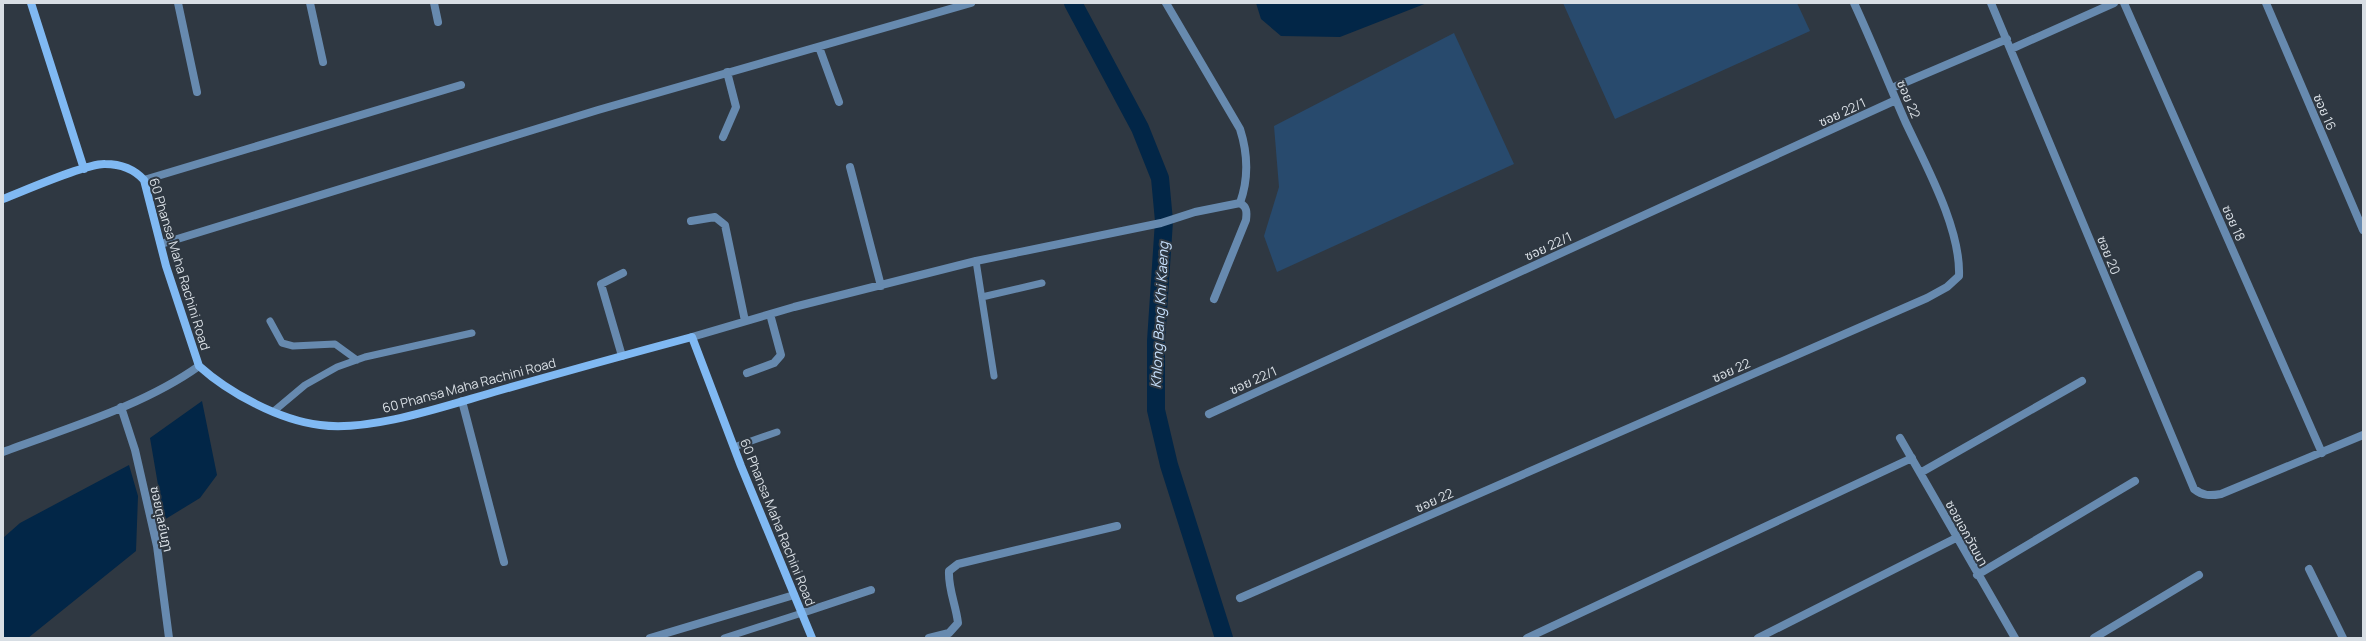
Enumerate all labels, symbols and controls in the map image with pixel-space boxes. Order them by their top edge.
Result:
street label: ซอย 22 [1893,77,1925,121]
street label: ซอย 16 [2309,91,2341,133]
street label: ซอย 22/1 [1816,93,1868,131]
street label: 60 Phansa Maha Rachini Road [145,176,215,352]
street label: ซอย 18 [2218,202,2250,244]
street label: ซอย 22/1 [1522,227,1574,265]
street label: ซอย 20 [2093,233,2125,277]
water label: Khlong Bang Khi Kaeng [1146,240,1172,389]
street label: 60 Phansa Maha Rachini Road [380,353,558,417]
street label: ซอย 22 [1709,354,1753,386]
street label: ซอย 22/1 [1227,362,1279,398]
street label: 60 Phansa Maha Rachini Road [736,436,820,608]
street label: ซอยตุลย์นฎา [146,484,178,554]
street label: ซอย 22 [1412,484,1456,516]
street label: ซอยเอกวัฒนา [1941,497,1993,569]

